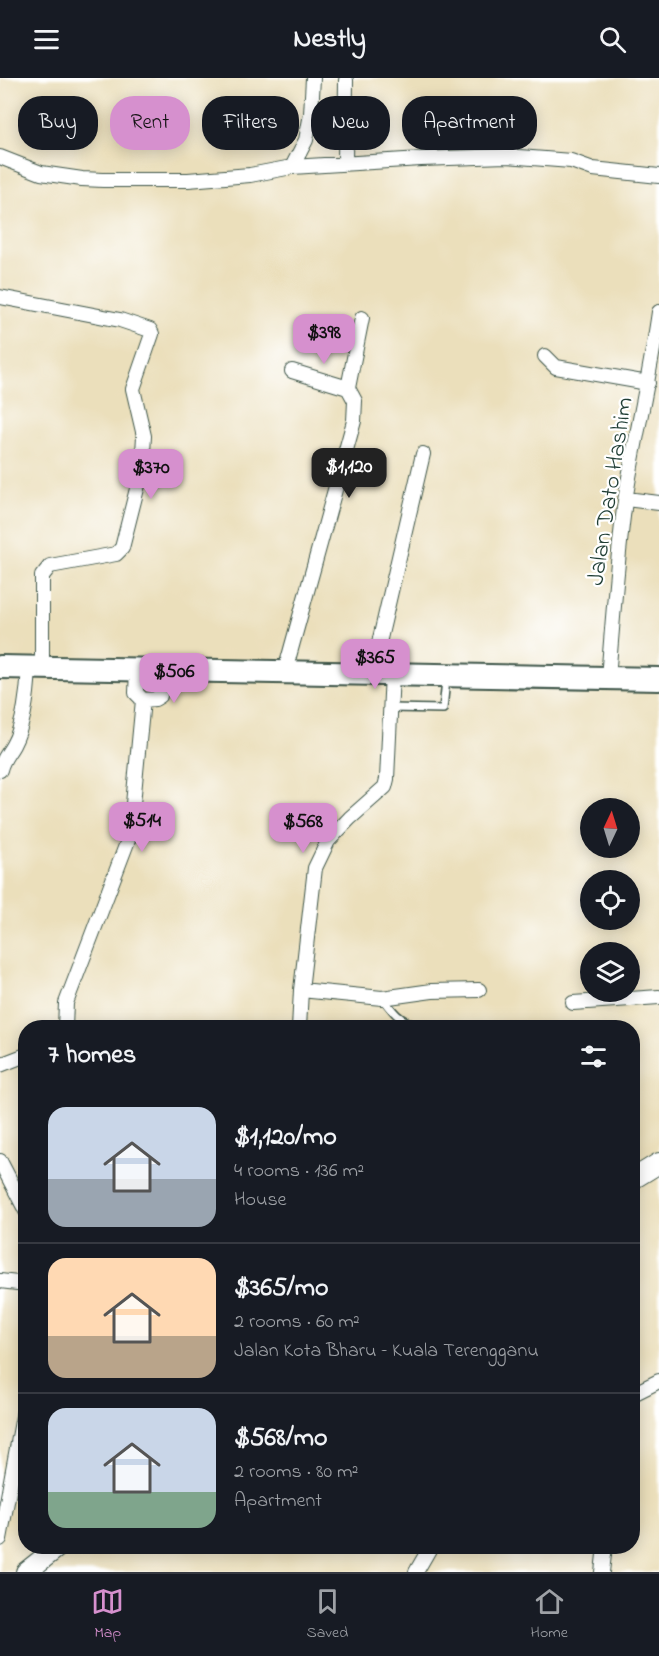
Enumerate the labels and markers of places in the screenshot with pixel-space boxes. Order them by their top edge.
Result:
pin: $398 [288,314,360,365]
pin: $1,120 [300,448,398,499]
pin: $370 [115,449,187,500]
pin: $365 [339,639,411,690]
pin: $506 [138,653,210,704]
pin: $514 [106,802,178,853]
pin: $568 [267,803,339,854]

